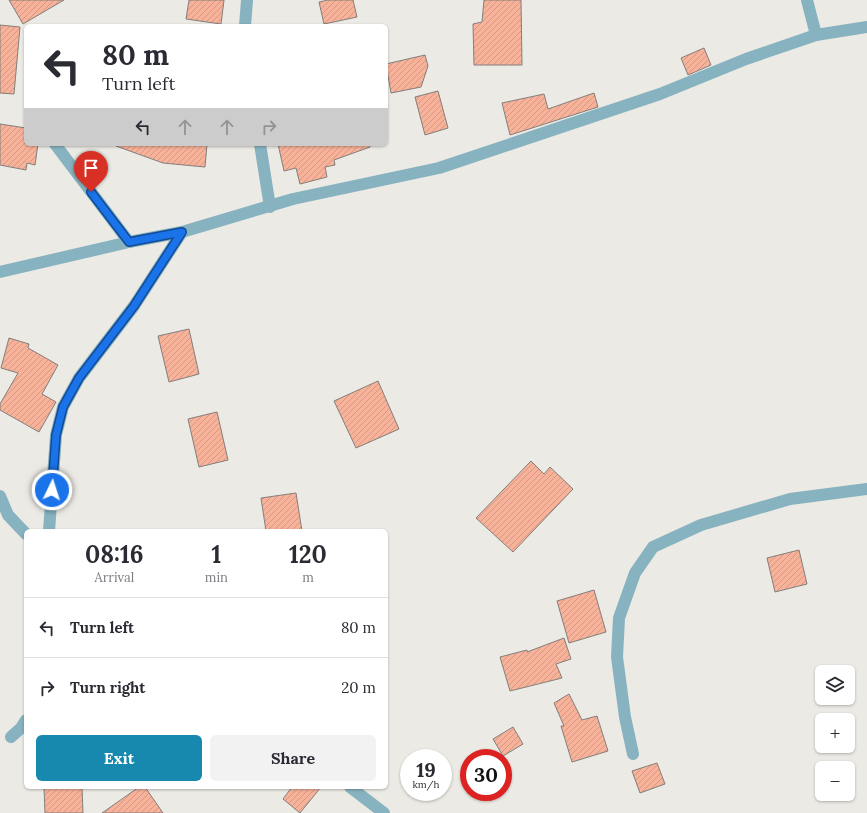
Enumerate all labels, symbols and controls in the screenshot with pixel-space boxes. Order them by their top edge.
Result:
text: 80 m [102,37,169,73]
icon: left [36,40,88,92]
text: Turn left [102,72,175,95]
icon: left [132,116,154,138]
icon: ahead [174,116,196,138]
icon: ahead [216,116,238,138]
icon: right [258,116,280,138]
pin [74,151,108,192]
icon: arrive [80,157,102,179]
position arrow [31,469,73,511]
text: 08:16 [85,539,144,570]
text: 1 [211,539,221,570]
text: 120 [289,539,327,570]
text: Arrival [95,569,134,586]
text: min [205,569,228,586]
text: m [302,569,314,586]
icon: left [36,617,58,639]
text: Turn left [70,618,134,637]
text: 80 m [341,618,376,637]
map controls [815,665,855,801]
button: layers [815,665,855,705]
icon: right [36,677,58,699]
text: Turn right [70,678,146,697]
text: 20 m [341,678,376,697]
button: + [815,713,855,753]
button: Exit [36,735,202,781]
button: Share [210,735,376,781]
speed limit sign: 30 [460,749,512,801]
text: 19 [416,757,436,782]
button: − [815,761,855,801]
text: km/h [412,778,440,791]

